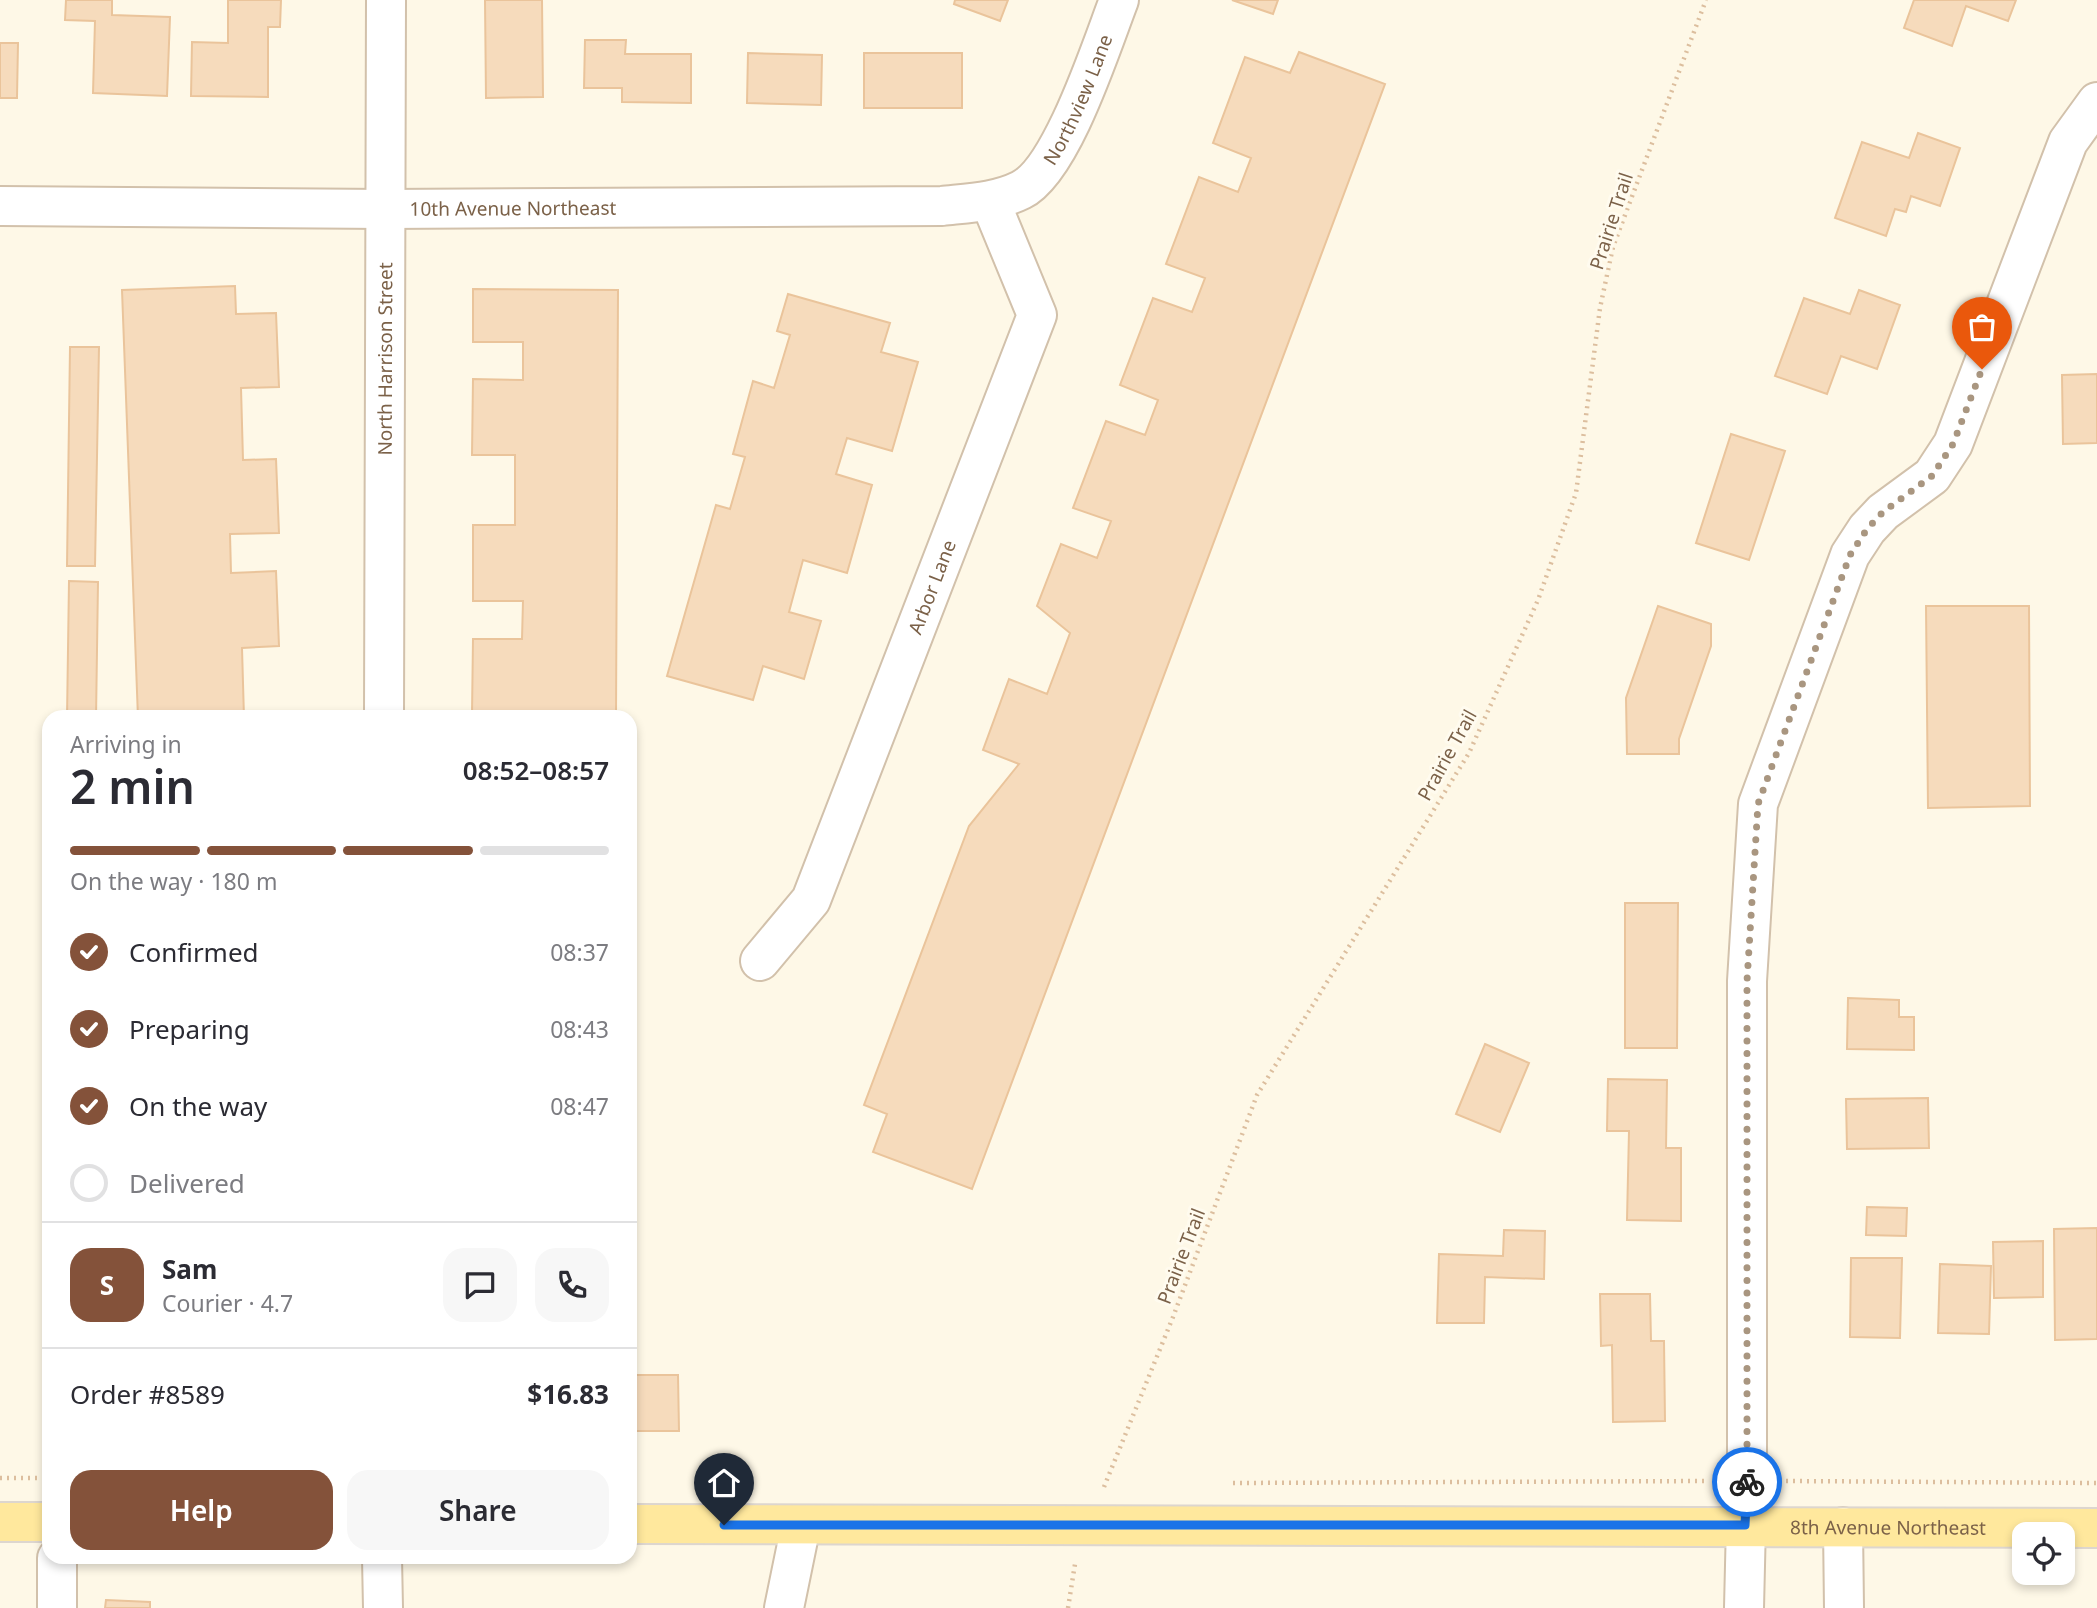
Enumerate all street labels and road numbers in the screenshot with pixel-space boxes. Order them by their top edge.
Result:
street label: Northview Lane [1037,31,1118,170]
street label: Prairie Trail [1583,169,1639,273]
street label: 10th Avenue Northeast [410,195,617,222]
street label: North Harrison Street [372,262,398,456]
street label: Arbor Lane [902,536,962,638]
street label: Prairie Trail [1411,705,1483,805]
street label: Prairie Trail [1151,1204,1211,1308]
street label: 8th Avenue Northeast [1790,1514,1986,1541]

